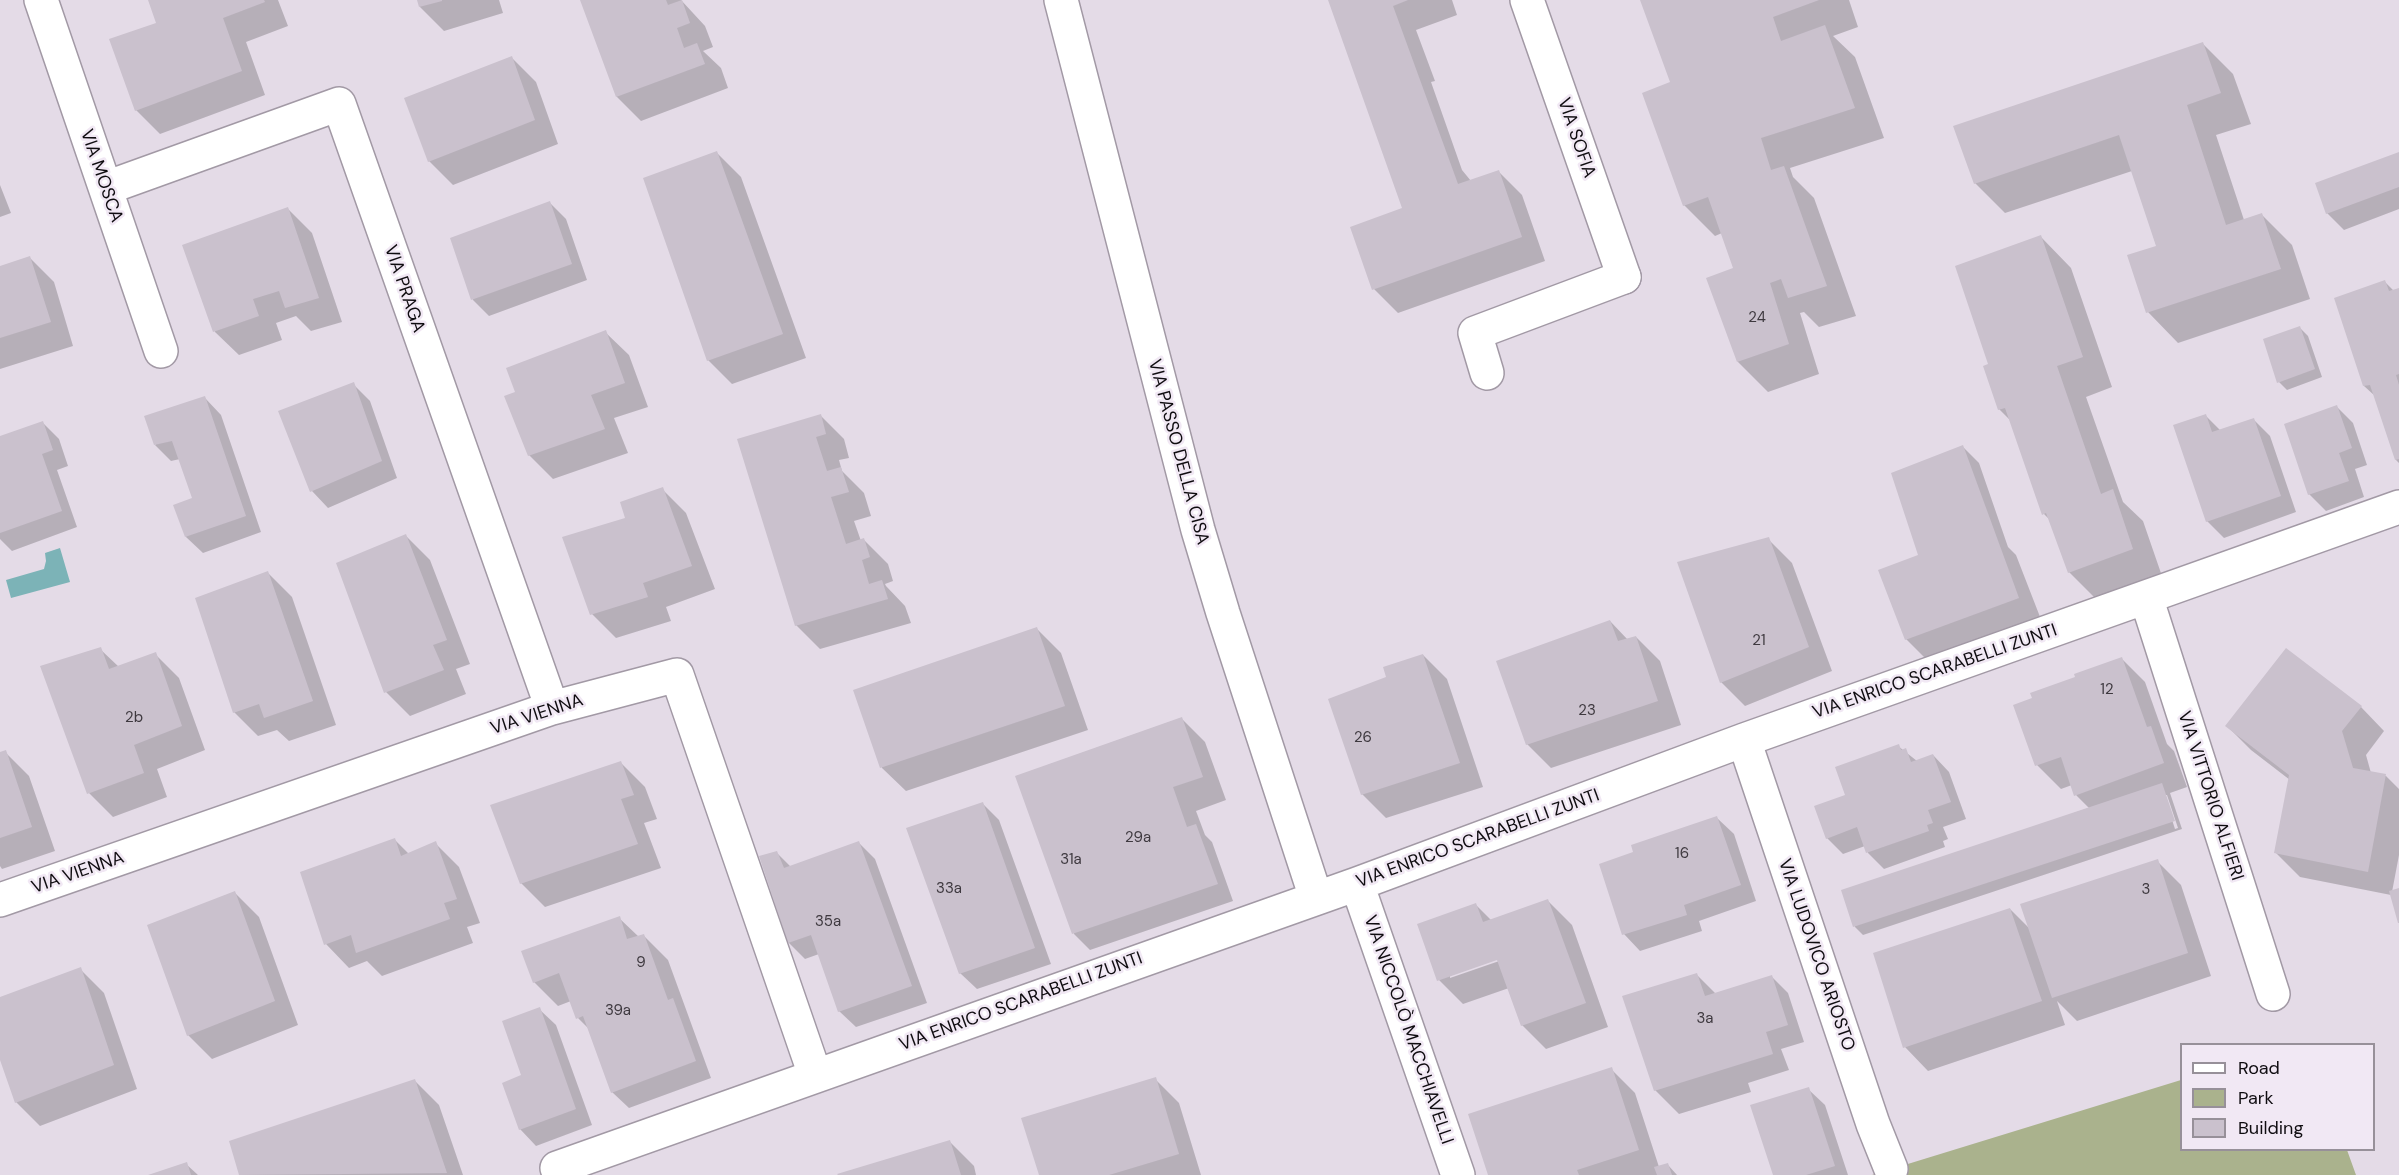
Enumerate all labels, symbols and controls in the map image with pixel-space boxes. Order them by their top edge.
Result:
street label: VIA SOFIA [1552,95,1600,181]
street label: VIA MOSCA [75,127,127,225]
street label: VIA PRAGA [379,242,429,336]
house number: 24 [1748,309,1766,327]
street label: VIA PASSO DELLA CISA [1143,357,1213,547]
street label: VIA ENRICO SCARABELLI ZUNTI [1810,620,2060,724]
house number: 21 [1752,632,1766,650]
house number: 12 [2100,681,2114,699]
street label: VIA VIENNA [488,690,586,740]
house number: 23 [1578,702,1596,720]
house number: 2b [125,709,143,727]
street label: VIA VITTORIO ALFIERI [2172,709,2248,883]
house number: 26 [1354,729,1372,747]
street label: VIA ENRICO SCARABELLI ZUNTI [1354,785,1602,893]
house number: 29a [1125,829,1151,847]
house number: 16 [1675,845,1689,863]
street label: VIA VIENNA [29,847,127,899]
house number: 31a [1060,851,1082,869]
street label: VIA LUDOVICO ARIOSTO [1773,856,1859,1054]
house number: 33a [936,880,962,898]
house number: 3 [2142,881,2150,899]
house number: 35a [815,913,841,931]
street label: VIA NICCOLÒ MACCHIAVELLI [1359,913,1457,1147]
street label: VIA ENRICO SCARABELLI ZUNTI [897,948,1145,1056]
house number: 9 [636,954,646,972]
house number: 39a [605,1002,631,1020]
house number: 3a [1696,1010,1714,1028]
legend [2180,1043,2375,1151]
text: Road [2238,1056,2280,1080]
text: Park [2238,1086,2274,1110]
text: Building [2238,1116,2303,1140]

